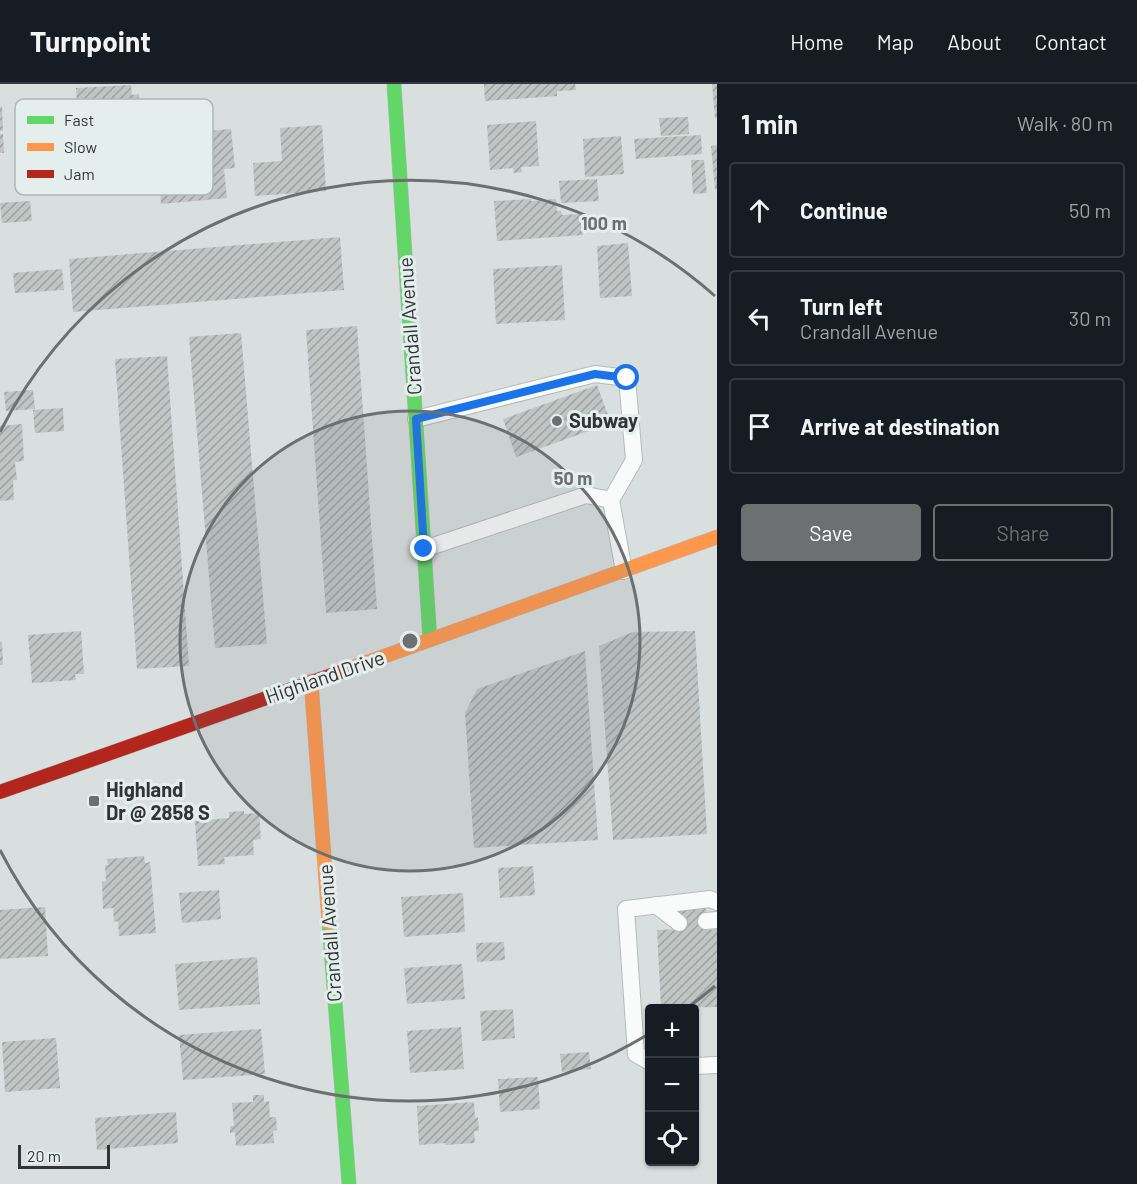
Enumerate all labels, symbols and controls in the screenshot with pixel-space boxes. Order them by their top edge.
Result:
text: Turnpoint [30,24,151,58]
text: Home [790,29,844,54]
text: Map [877,29,914,54]
text: About [947,29,1002,54]
text: Contact [1035,29,1107,54]
legend [15,99,213,195]
text: 1 min [741,108,798,139]
text: Fast [64,110,94,129]
text: Walk · 80 m [1017,111,1113,135]
text: Slow [64,137,97,156]
text: Jam [64,164,95,183]
icon: ahead [743,194,776,227]
text: Continue [800,197,888,223]
text: 50 m [1069,198,1111,222]
text: 100 m [581,212,627,234]
street label: Crandall Avenue [392,256,426,396]
text: Turn left [800,293,883,319]
icon: left [743,302,776,335]
text: 30 m [1069,306,1111,330]
text: Crandall Avenue [800,319,938,343]
route start [613,364,639,390]
place label: Subway [569,408,638,432]
icon: arrive [743,410,776,443]
text: Arrive at destination [800,413,999,439]
marker: Subway [550,414,564,428]
text: 50 m [554,467,592,489]
button: Save [741,504,921,561]
button: Share [933,504,1113,561]
route end [410,535,436,561]
centre of rings [400,631,420,651]
street label: Highland Drive [262,644,387,708]
place label: Highland Dr @ 2858 S [106,777,210,824]
marker: Highland Dr @ 2858 S [87,794,101,808]
street label: Crandall Avenue [312,863,346,1003]
map controls [645,1004,699,1166]
button: + [645,1004,699,1058]
button: − [645,1058,699,1112]
button: locate [645,1112,699,1166]
scale bar [18,1142,110,1170]
text: 20 m [27,1146,61,1165]

